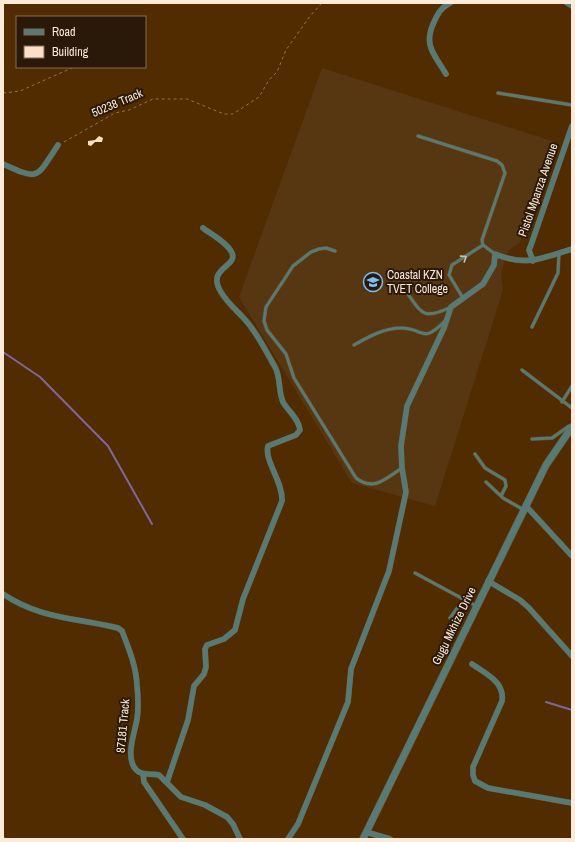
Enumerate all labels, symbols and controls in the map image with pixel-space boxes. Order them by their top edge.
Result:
legend [16,16,146,68]
text: Road [52,24,76,40]
text: Building [52,44,89,60]
street label: 50238 Track [89,85,145,121]
street label: Pistol Mpanza Avenue [515,141,561,239]
one-way arrow [460,255,467,263]
place label: Coastal KZN TVET College [387,267,448,297]
school or university icon: Coastal KZN TVET College [362,271,384,293]
street label: Gugu Mkhize Drive [428,584,480,668]
street label: 87181 Track [113,698,133,754]

